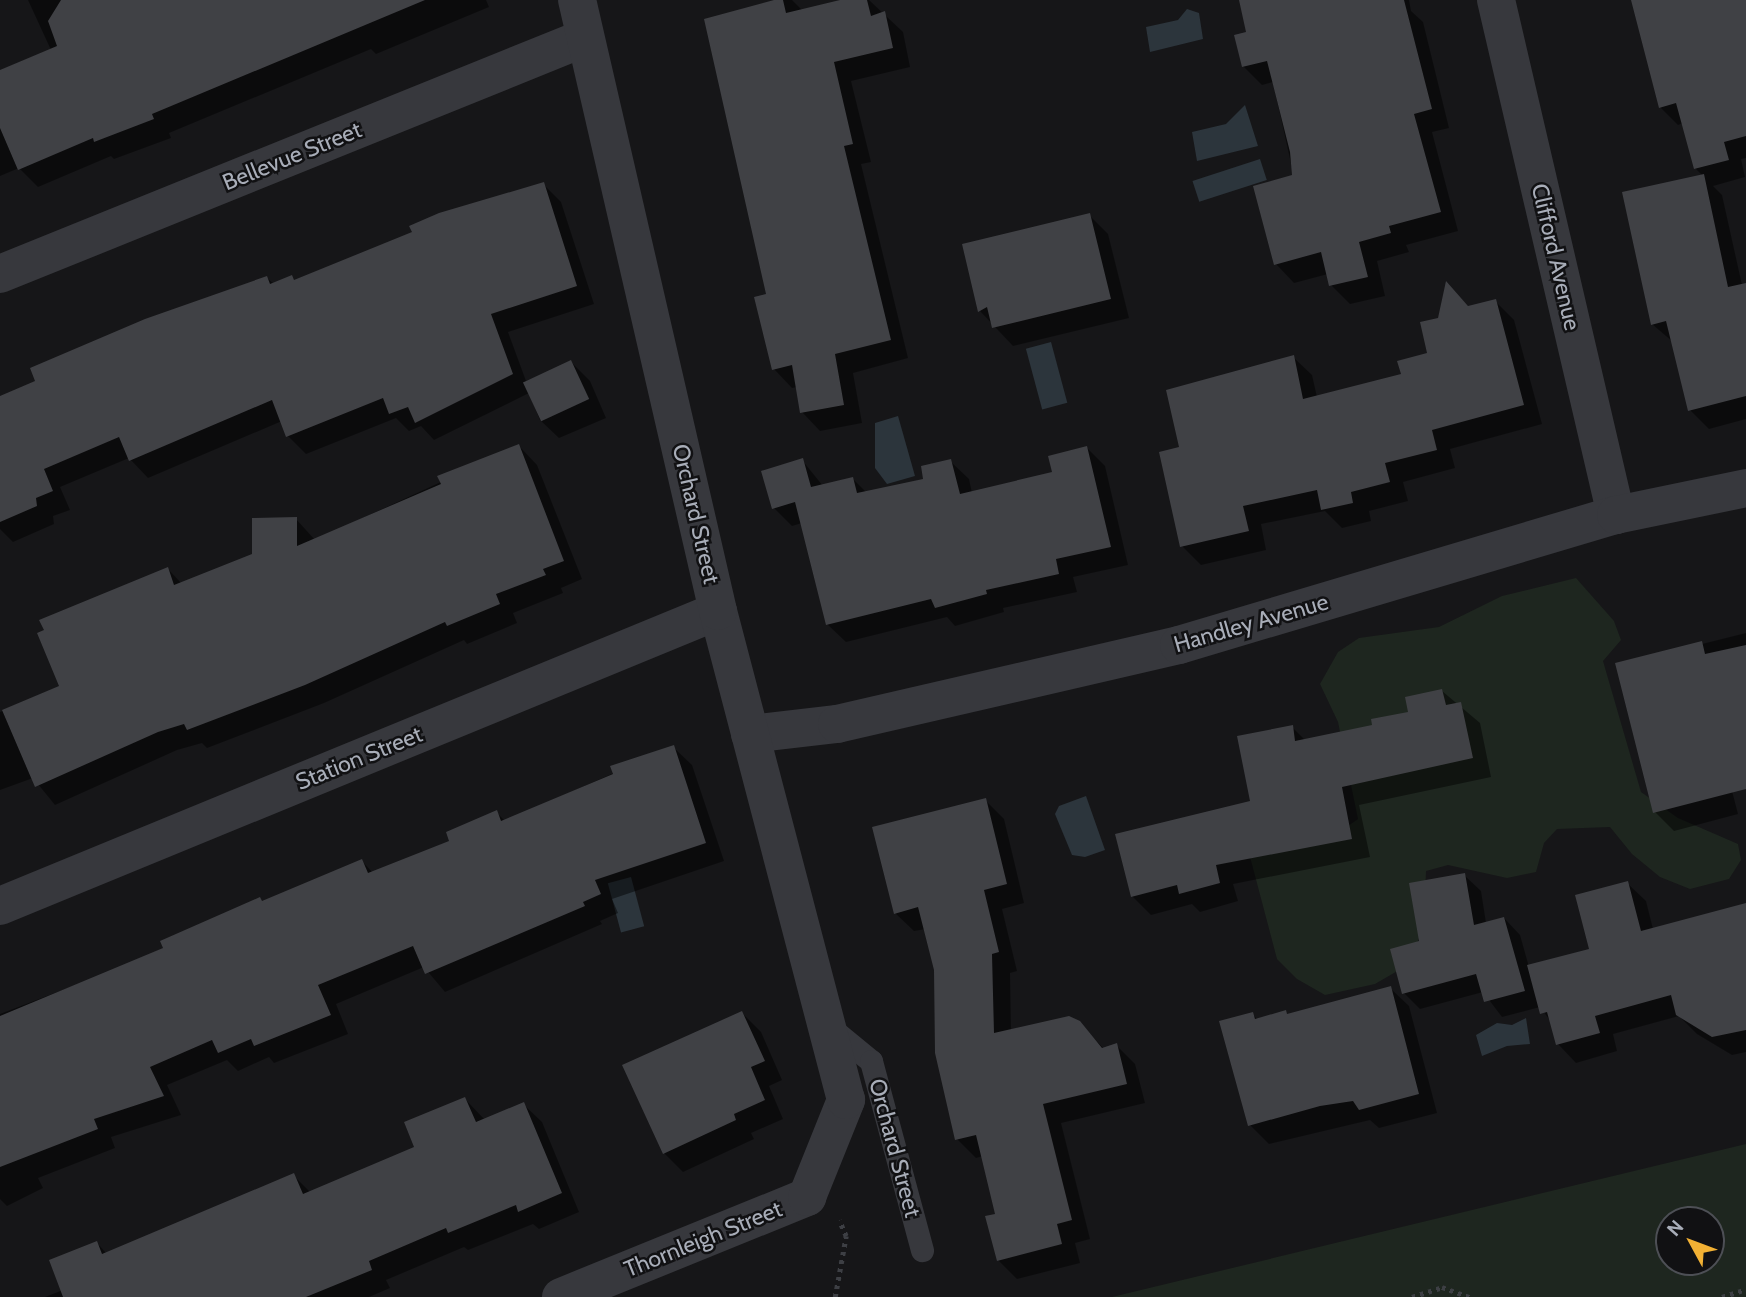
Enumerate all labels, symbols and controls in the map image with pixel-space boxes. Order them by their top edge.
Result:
street label: Bellevue Street [219,116,365,196]
street label: Clifford Avenue [1526,181,1586,333]
street label: Orchard Street [667,441,725,587]
street label: Handley Avenue [1171,588,1331,658]
street label: Station Street [292,720,426,796]
street label: Orchard Street [863,1076,927,1220]
street label: Thornleigh Street [620,1195,786,1283]
north arrow [1655,1206,1725,1276]
text: N [1662,1216,1688,1241]

